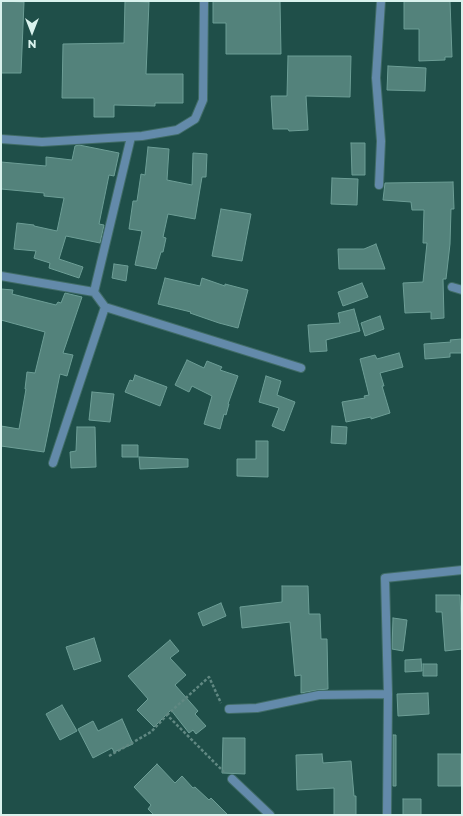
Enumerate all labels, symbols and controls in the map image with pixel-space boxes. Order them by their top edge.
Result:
north arrow [12,12,52,52]
text: N [28,37,36,51]

